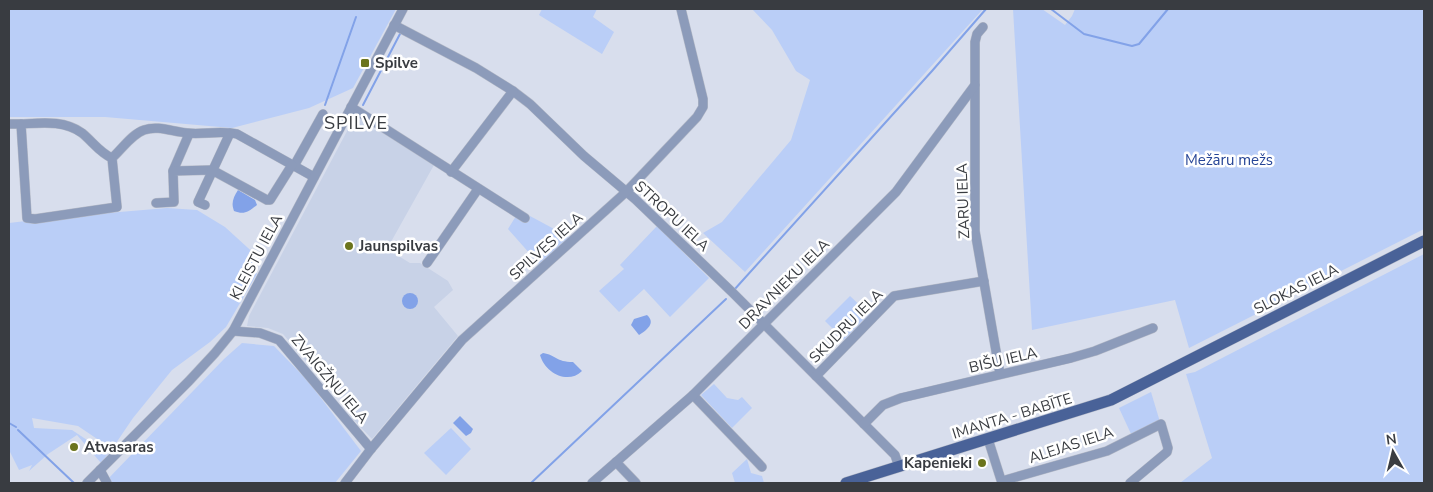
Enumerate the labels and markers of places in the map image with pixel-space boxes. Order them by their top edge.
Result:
place label: Spilve [375,53,418,73]
marker: Spilve [359,57,371,69]
place label: Jaunspilvas [358,236,438,256]
marker: Jaunspilvas [343,240,355,252]
place label: Atvasaras [84,437,154,457]
marker: Atvasaras [68,441,80,453]
place label: Kapenieki [904,453,972,473]
marker: Kapenieki [976,457,988,469]

